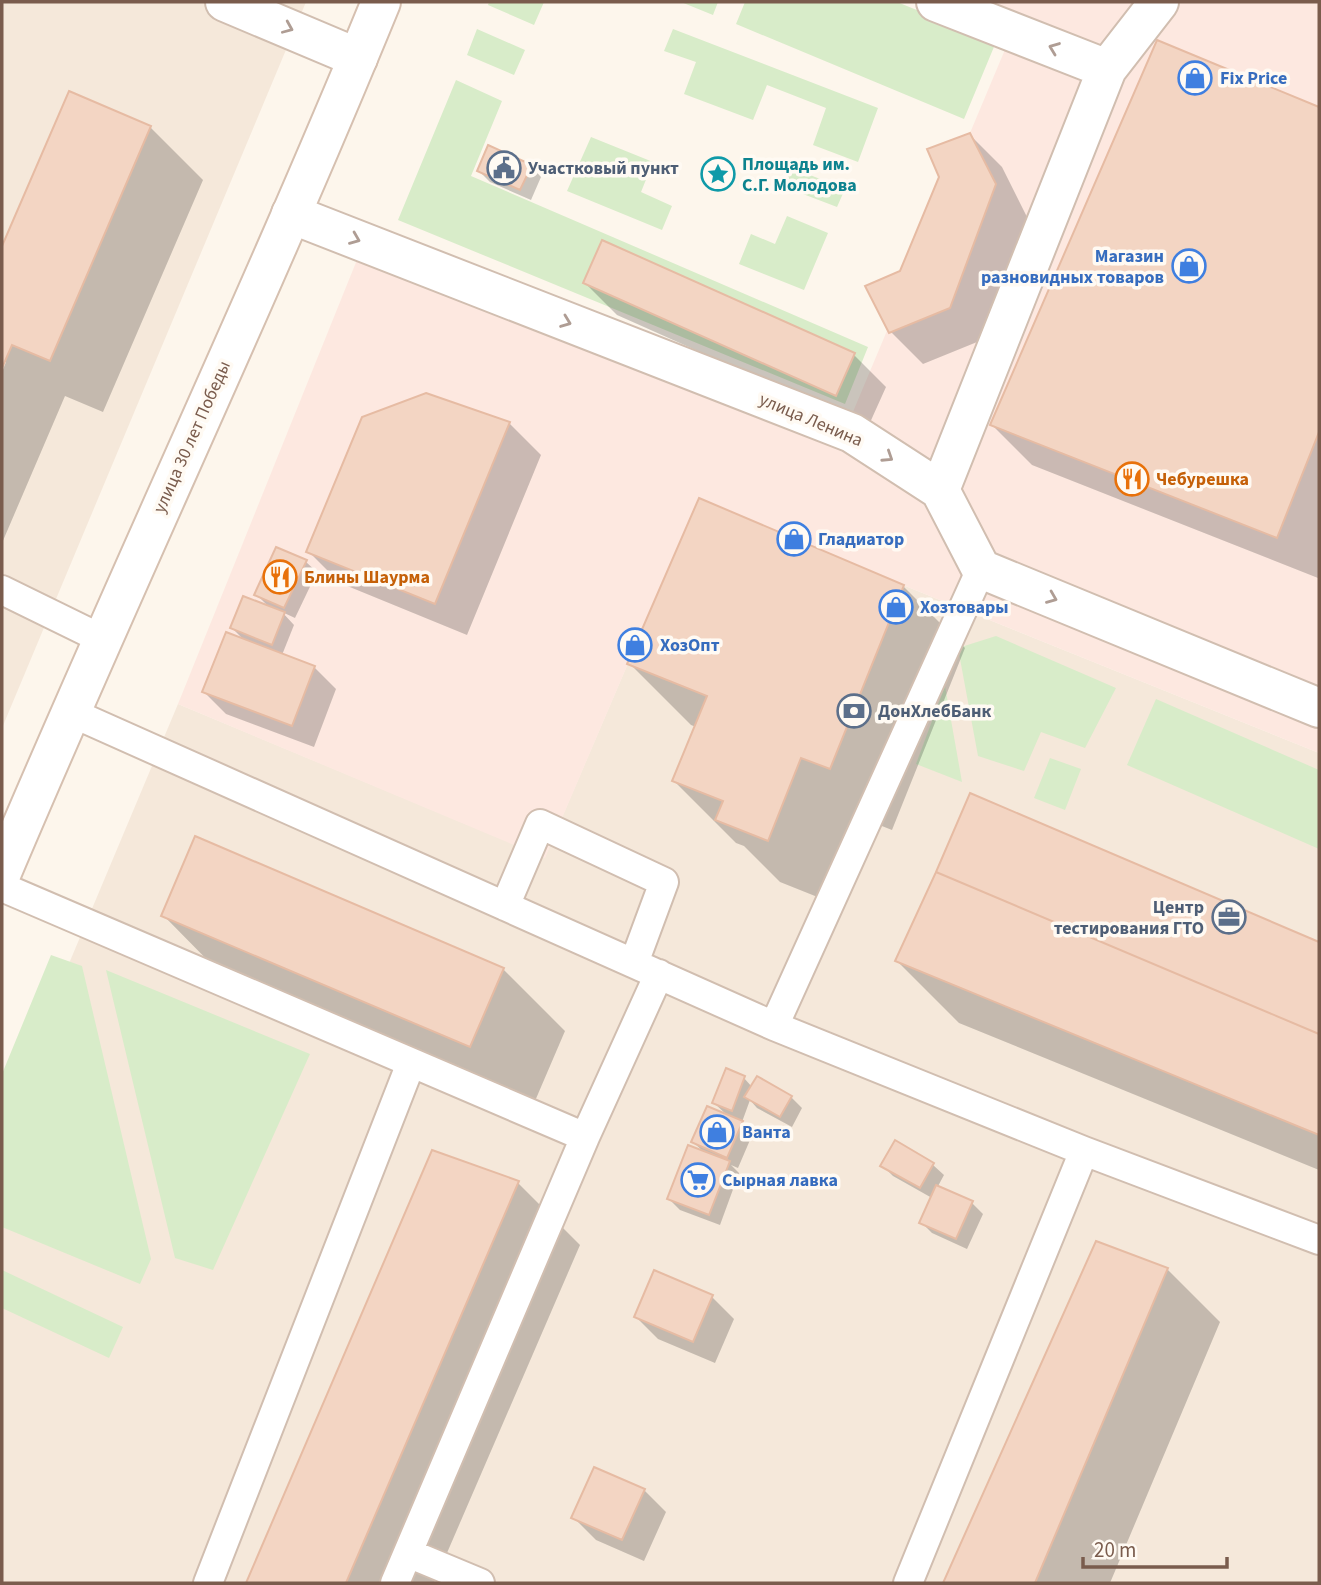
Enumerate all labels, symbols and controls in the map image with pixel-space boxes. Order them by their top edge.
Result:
one-way arrow [281,20,293,34]
one-way arrow [1049,43,1061,57]
shop icon: Fix Price [1176,59,1214,97]
place label: Fix Price [1220,66,1287,91]
public building icon: Участковый пункт [485,149,523,187]
place label: Площадь им. С.Г. Молодова [742,152,857,198]
place icon: Площадь им. С.Г. Молодова [699,155,737,193]
place label: Участковый пункт [528,156,679,181]
one-way arrow [348,230,360,244]
place label: Магазин разновидных товаров [981,244,1164,290]
shop icon: Магазин разновидных товаров [1170,247,1208,285]
one-way arrow [560,313,572,327]
street label: улица 30 лет Победы [147,357,237,517]
street label: улица Ленина [755,387,867,453]
one-way arrow [881,448,894,461]
restaurant icon: Чебурешка [1113,460,1151,498]
place label: Чебурешка [1156,467,1249,492]
shop icon: Гладиатор [775,520,813,558]
place label: Гладиатор [818,527,904,552]
restaurant icon: Блины Шаурма [261,558,299,596]
place label: Блины Шаурма [304,565,430,590]
shop icon: Хозтовары [877,588,915,626]
one-way arrow [1046,590,1058,604]
place label: Хозтовары [920,595,1009,620]
shop icon: ХозОпт [616,626,654,664]
place label: ХозОпт [660,633,720,658]
bank icon: ДонХлебБанк [835,692,873,730]
place label: ДонХлебБанк [878,699,992,724]
place label: Центр тестирования ГТО [1054,895,1204,941]
office icon: Центр тестирования ГТО [1210,898,1248,936]
shop icon: Ванта [698,1113,736,1151]
place label: Ванта [742,1120,791,1145]
supermarket icon: Сырная лавка [679,1161,717,1199]
place label: Сырная лавка [722,1168,838,1193]
scale bar [1083,1526,1226,1570]
text: 20 m [1094,1535,1136,1565]

